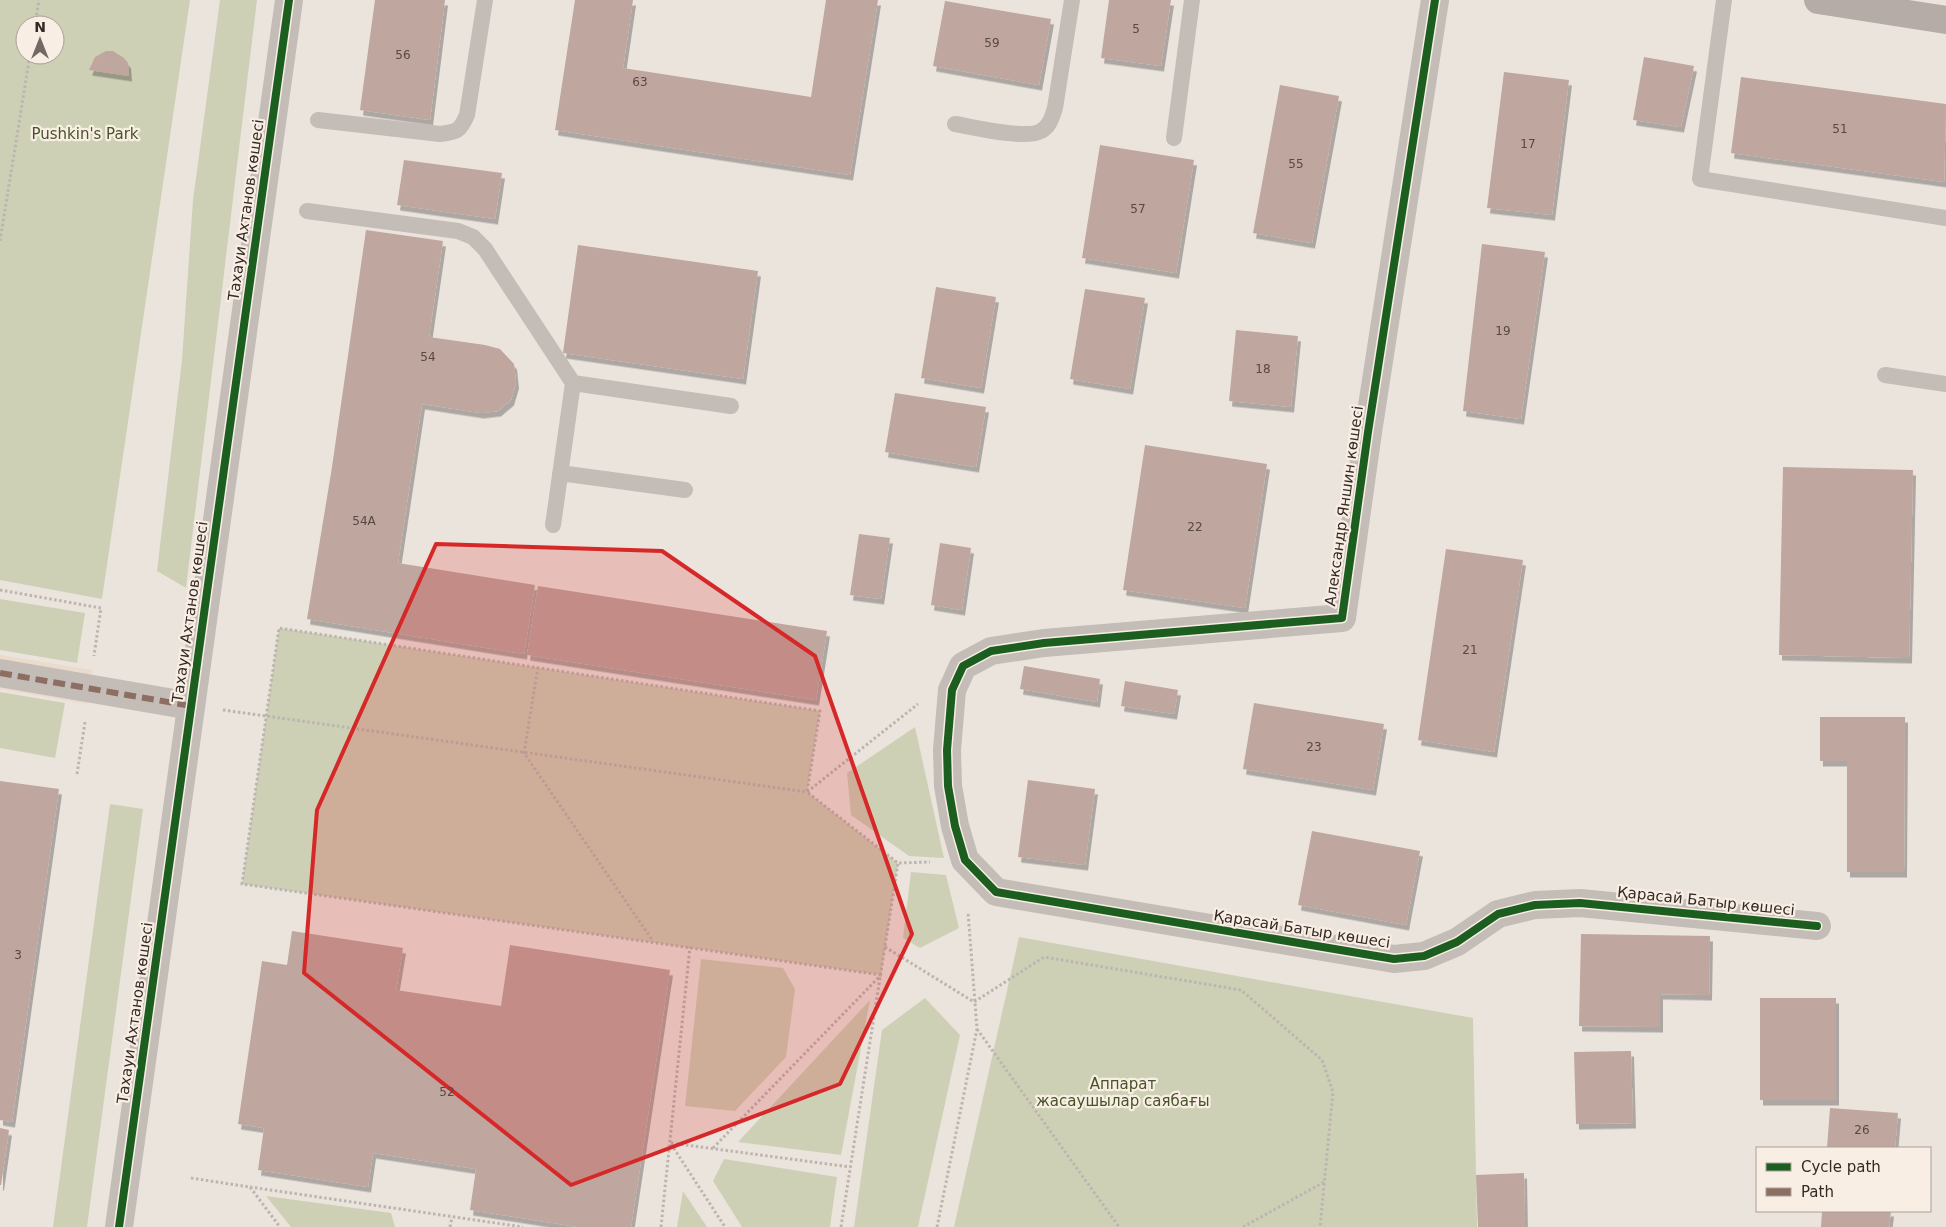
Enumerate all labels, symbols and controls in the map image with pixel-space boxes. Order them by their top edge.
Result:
north arrow [15,15,65,65]
text: N [34,19,46,35]
house number: 5 [1132,22,1140,36]
house number: 59 [984,36,1000,50]
house number: 56 [395,48,411,62]
house number: 63 [632,75,648,89]
street label: Тахауи Ахтанов көшесі [224,118,268,303]
house number: 51 [1832,122,1848,136]
park label: Pushkin's Park [31,125,139,143]
house number: 17 [1520,137,1536,151]
house number: 55 [1288,157,1304,171]
house number: 57 [1130,202,1146,216]
house number: 19 [1495,324,1511,338]
house number: 54 [420,350,436,364]
house number: 18 [1255,362,1271,376]
street label: Александр Яншин көшесі [1321,405,1367,607]
house number: 54А [352,514,377,528]
street label: Тахауи Ахтанов көшесі [168,520,212,705]
house number: 22 [1187,520,1203,534]
house number: 21 [1462,643,1478,657]
house number: 23 [1306,740,1322,754]
street label: Қарасай Батыр көшесі [1616,883,1796,919]
street label: Қарасай Батыр көшесі [1212,906,1392,952]
street label: Тахауи Ахтанов көшесі [113,921,157,1106]
house number: 3 [14,948,22,962]
park label: Аппарат жасаушылар саябағы [1036,1075,1210,1110]
house number: 52 [439,1085,455,1099]
house number: 26 [1854,1123,1870,1137]
legend [1756,1147,1931,1212]
text: Cycle path [1801,1158,1881,1176]
text: Path [1801,1183,1834,1201]

